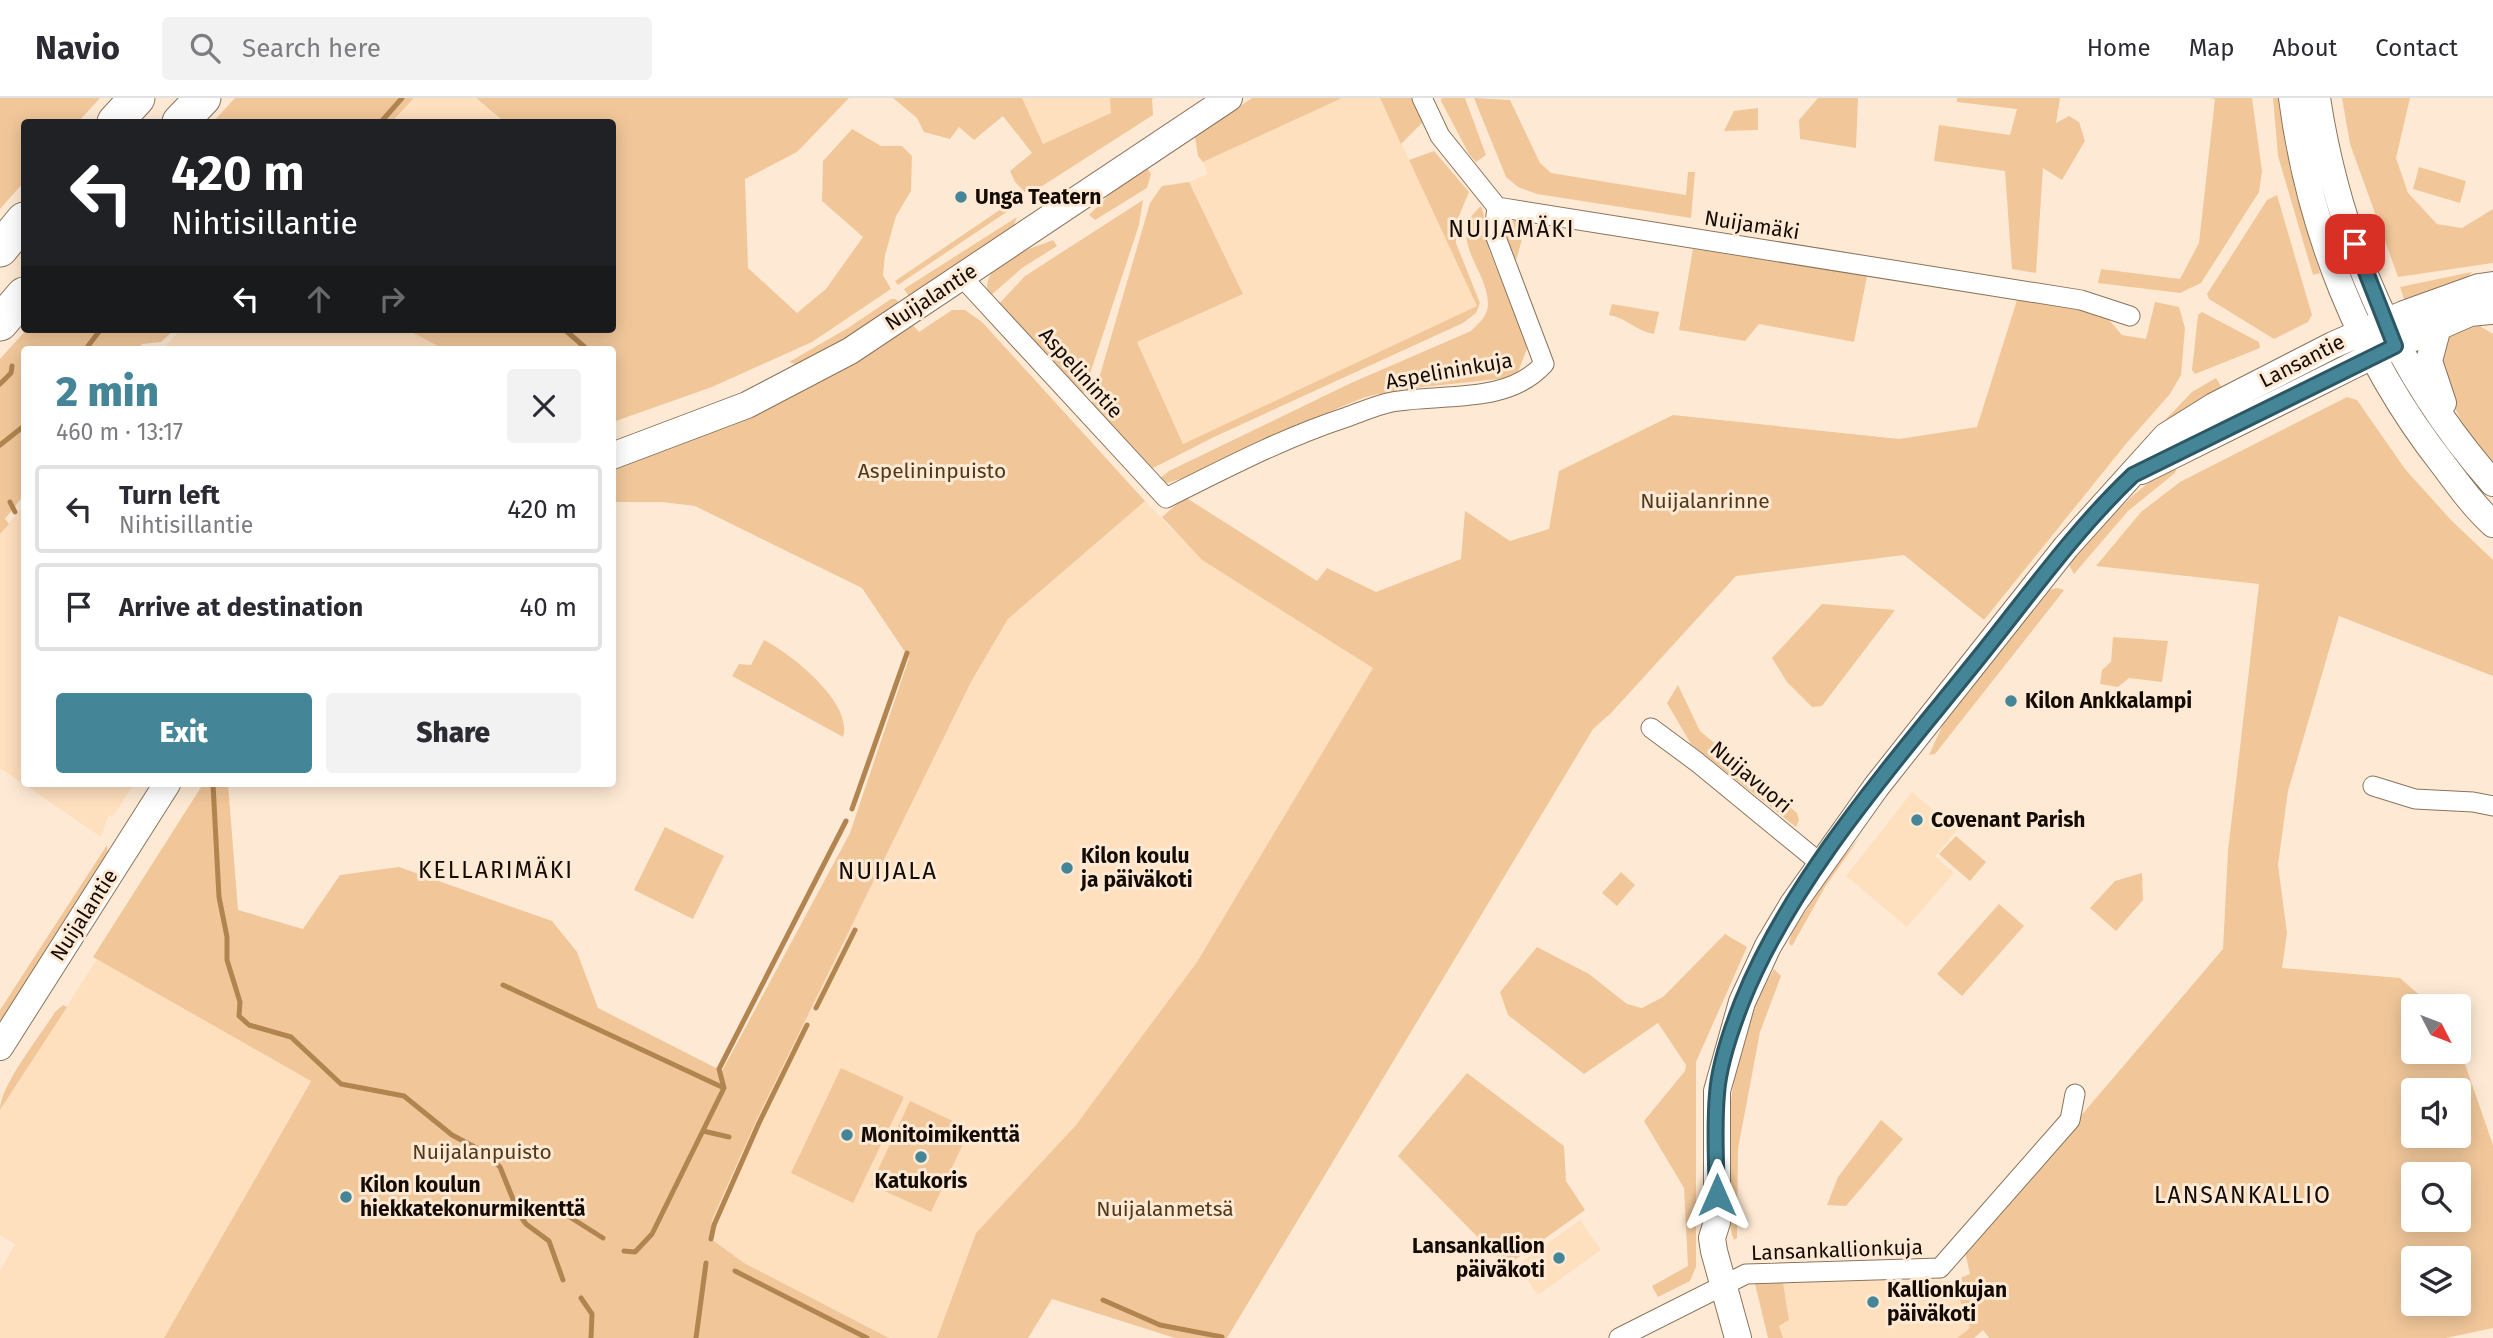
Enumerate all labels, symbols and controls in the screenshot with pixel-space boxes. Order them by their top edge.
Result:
search box [162,17,652,80]
text: Navio [35,28,120,68]
icon: search [186,29,224,67]
text: Search here [242,33,381,64]
text: Home [2087,34,2151,62]
text: Map [2189,34,2235,62]
text: About [2273,34,2337,62]
text: Contact [2375,34,2458,62]
text: 420 m [171,144,305,203]
icon: left [56,147,147,238]
place label: Unga Teatern [975,184,1101,210]
marker: Unga Teatern [953,189,969,205]
text: Nihtisillantie [171,204,358,242]
street label: Nuijamäki [1703,205,1801,245]
pin [2325,214,2385,274]
district label: NUIJAMÄKI [1448,215,1576,243]
icon: arrive [2336,225,2374,263]
street label: Nuijalantie [880,258,982,336]
icon: left [227,280,265,318]
icon: ahead [300,280,338,318]
icon: right [373,280,411,318]
street label: Aspelinintie [1033,322,1129,424]
street label: Lansantie [2255,328,2349,394]
street label: Aspelininkuja [1383,347,1515,395]
text: 2 min [56,367,159,417]
button: close [507,369,581,443]
text: 460 m · 13:17 [56,418,183,446]
park label: Aspelininpuisto [858,458,1006,484]
text: Turn left [119,480,220,511]
park label: Nuijalanrinne [1640,488,1770,514]
icon: left [60,490,98,528]
text: 420 m [507,494,577,525]
text: Nihtisillantie [119,511,253,539]
icon: arrive [60,588,98,626]
text: Arrive at destination [119,592,363,623]
text: 40 m [519,592,577,623]
place label: Kilon Ankkalampi [2025,688,2192,714]
button: Exit [56,693,312,773]
button: Share [326,693,581,773]
marker: Kilon Ankkalampi [2003,693,2019,709]
street label: Nuijavuori [1705,735,1797,819]
place label: Covenant Parish [1931,807,2085,833]
marker: Covenant Parish [1909,812,1925,828]
place label: Kilon koulu ja päiväkoti [1080,843,1193,893]
district label: KELLARIMÄKI [418,856,574,884]
district label: NUIJALA [838,857,938,885]
marker: Kilon koulu ja päiväkoti [1059,860,1075,876]
street label: Nuijalantie [45,864,123,966]
north arrow [2401,994,2471,1064]
map controls [2401,994,2471,1316]
button: sound [2401,1078,2471,1148]
place label: Monitoimikenttä [861,1122,1020,1148]
marker: Monitoimikenttä [839,1127,855,1143]
park label: Nuijalanpuisto [412,1139,552,1165]
marker: Katukoris [913,1149,929,1165]
position arrow [1680,1158,1754,1232]
button: search [2401,1162,2471,1232]
place label: Katukoris [875,1168,967,1194]
place label: Kilon koulun hiekkatekonurmikenttä [360,1172,586,1222]
district label: LANSANKALLIO [2154,1181,2332,1209]
marker: Kilon koulun hiekkatekonurmikenttä [338,1189,354,1205]
park label: Nuijalanmetsä [1096,1196,1234,1222]
place label: Lansankallion päiväkoti [1412,1233,1545,1283]
street label: Lansankallionkuja [1751,1234,1923,1266]
button: layers [2401,1246,2471,1316]
marker: Lansankallion päiväkoti [1551,1250,1567,1266]
place label: Kallionkujan päiväkoti [1887,1277,2007,1327]
marker: Kallionkujan päiväkoti [1865,1294,1881,1310]

